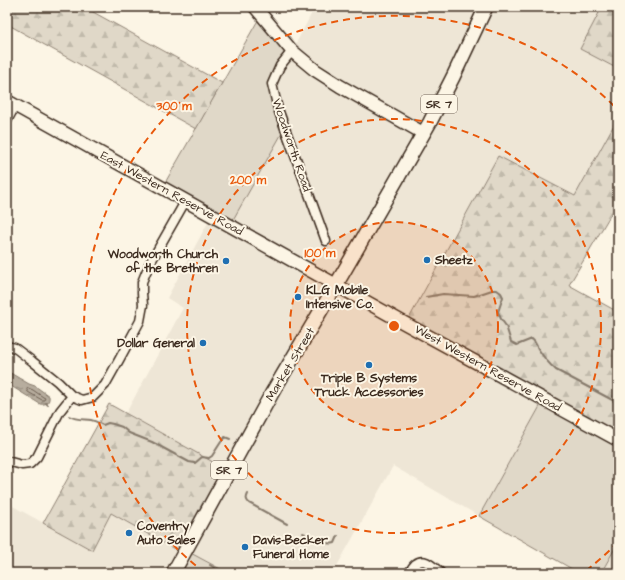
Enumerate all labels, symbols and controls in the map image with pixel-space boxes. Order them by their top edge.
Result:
road number: SR 7 [421,95,457,113]
street label: Woodworth Road [268,96,315,194]
text: 300 m [155,98,192,115]
street label: East Western Reserve Road [97,147,246,240]
text: 200 m [229,172,267,189]
text: 100 m [305,245,336,262]
place label: Woodworth Church of the Brethren [107,246,219,277]
place label: Sheetz [434,252,473,269]
marker: Sheetz [422,255,432,265]
marker: Woodworth Church of the Brethren [221,256,231,266]
place label: KLG Mobile Intensive Co. [306,282,374,313]
marker: KLG Mobile Intensive Co. [293,292,303,302]
centre of rings [387,319,401,333]
street label: West Western Reserve Road [411,321,564,416]
street label: Market Street [262,324,319,404]
place label: Dollar General [117,335,195,352]
marker: Dollar General [198,338,208,348]
marker: Triple B Systems Truck Accessories [364,360,374,370]
place label: Triple B Systems Truck Accessories [313,370,424,401]
road number: SR 7 [211,461,247,479]
place label: Coventry Auto Sales [137,518,195,549]
marker: Coventry Auto Sales [124,528,134,538]
place label: Davis-Becker Funeral Home [253,532,330,563]
marker: Davis-Becker Funeral Home [240,542,250,552]

